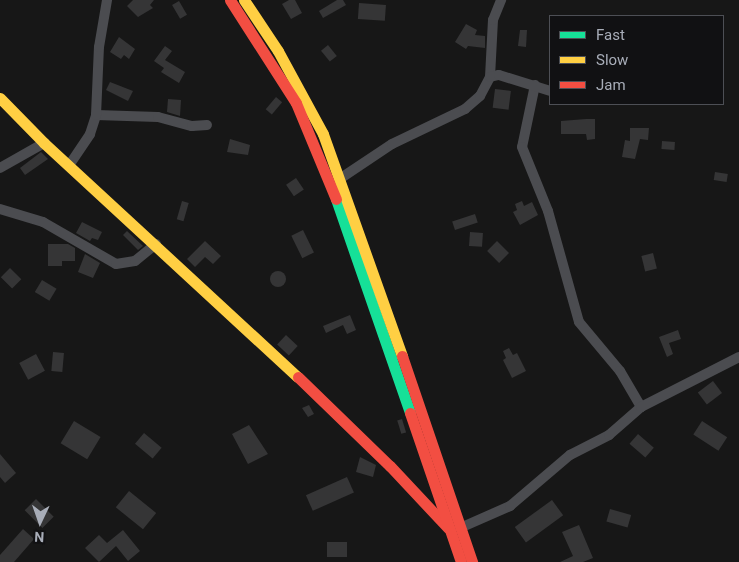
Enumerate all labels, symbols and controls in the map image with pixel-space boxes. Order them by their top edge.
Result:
legend [549,15,724,105]
text: Fast [596,26,625,44]
text: Slow [596,51,628,69]
text: Jam [596,76,626,94]
north arrow [15,497,65,547]
text: N [34,529,45,545]

